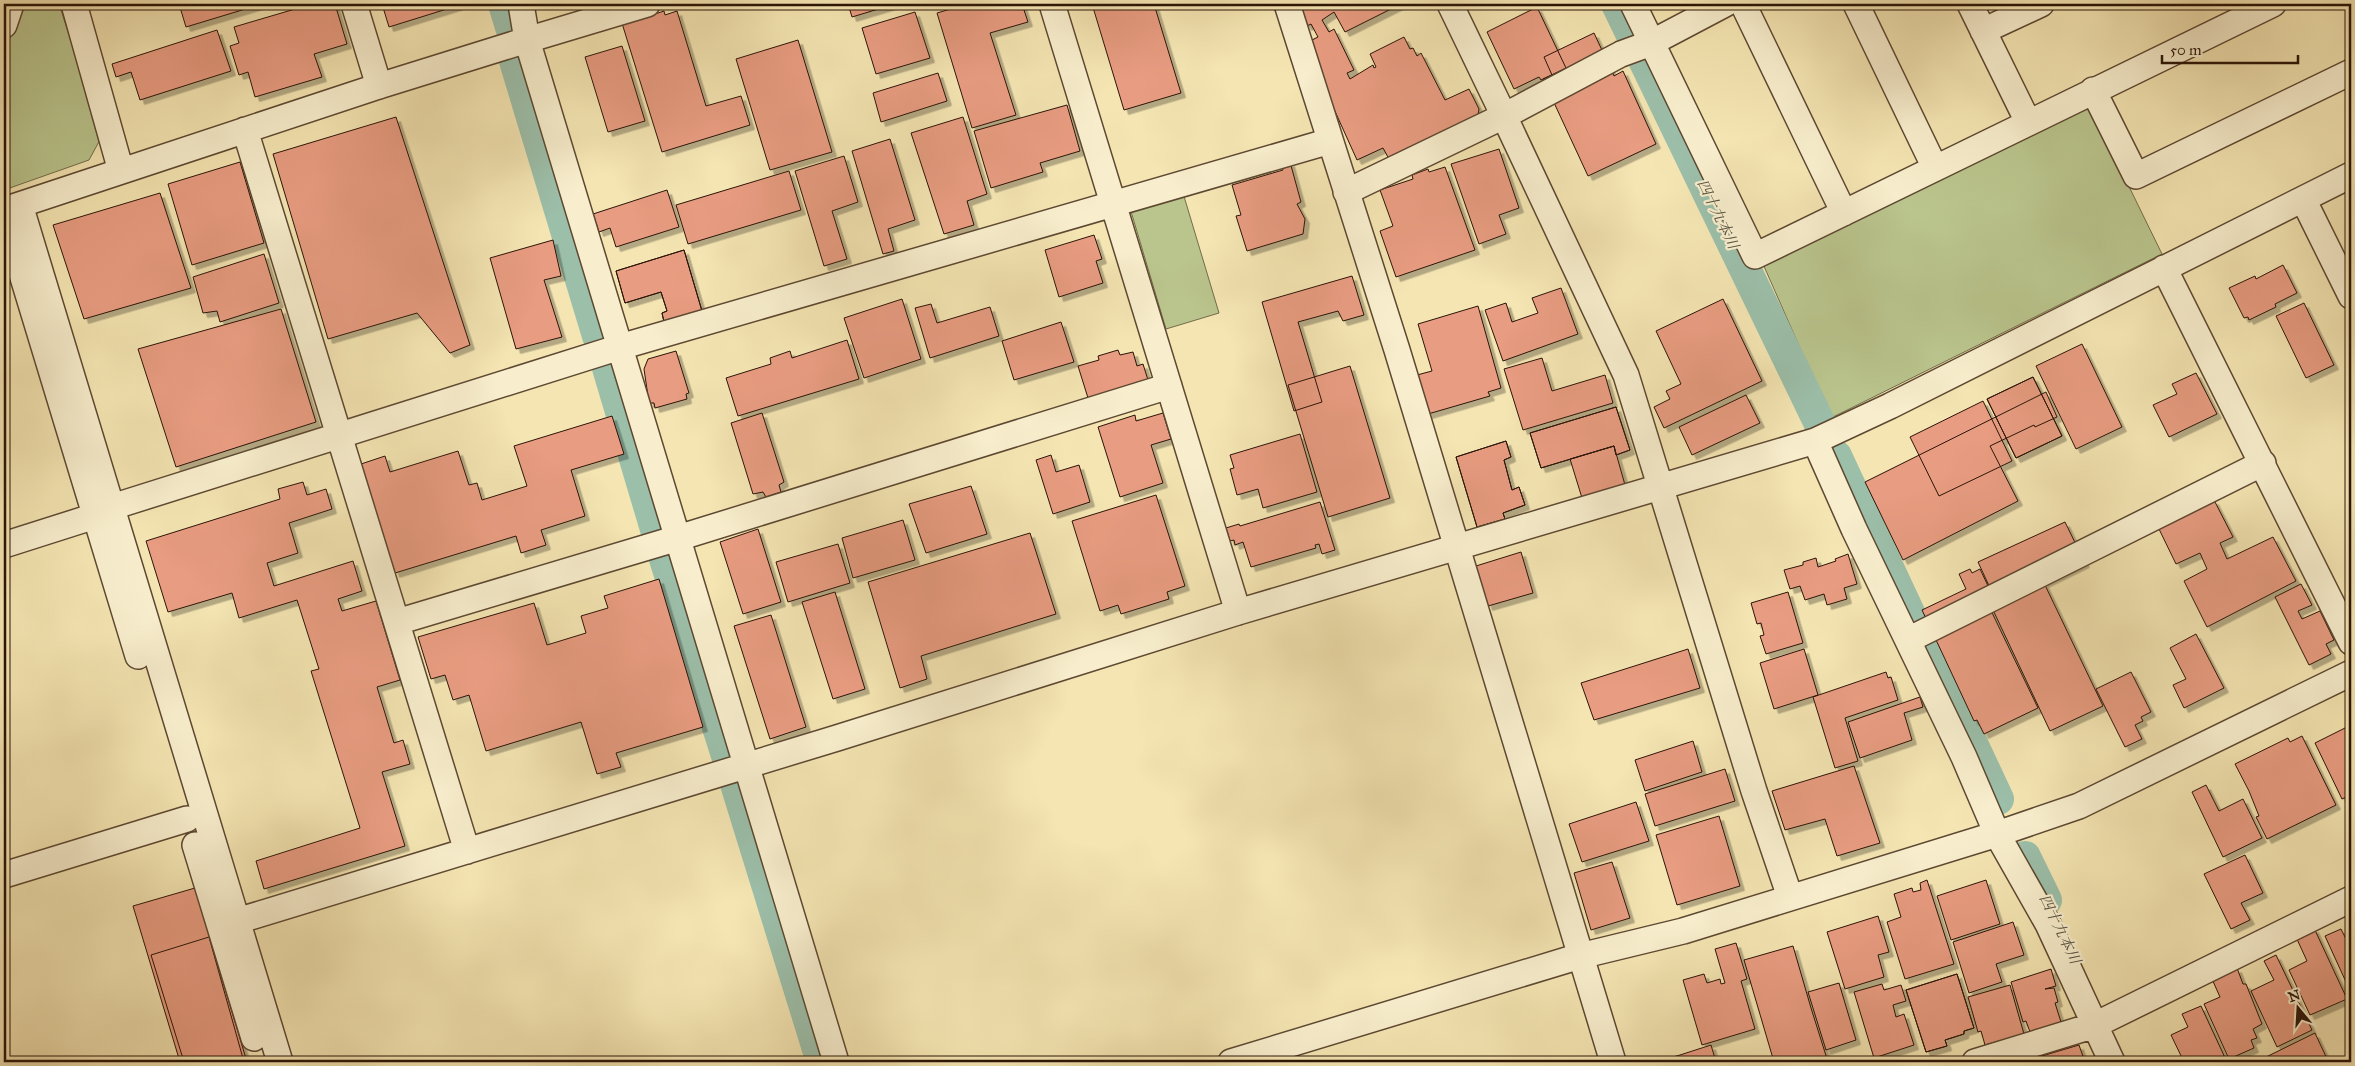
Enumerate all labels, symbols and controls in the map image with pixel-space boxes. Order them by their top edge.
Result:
scale bar [2162,32,2299,64]
text: 50 m [2170,41,2202,59]
water label: 四十九本川 [1693,176,1743,253]
water label: 四十九本川 [2035,891,2085,968]
north arrow [2272,984,2322,1034]
text: N [2286,986,2303,1006]

